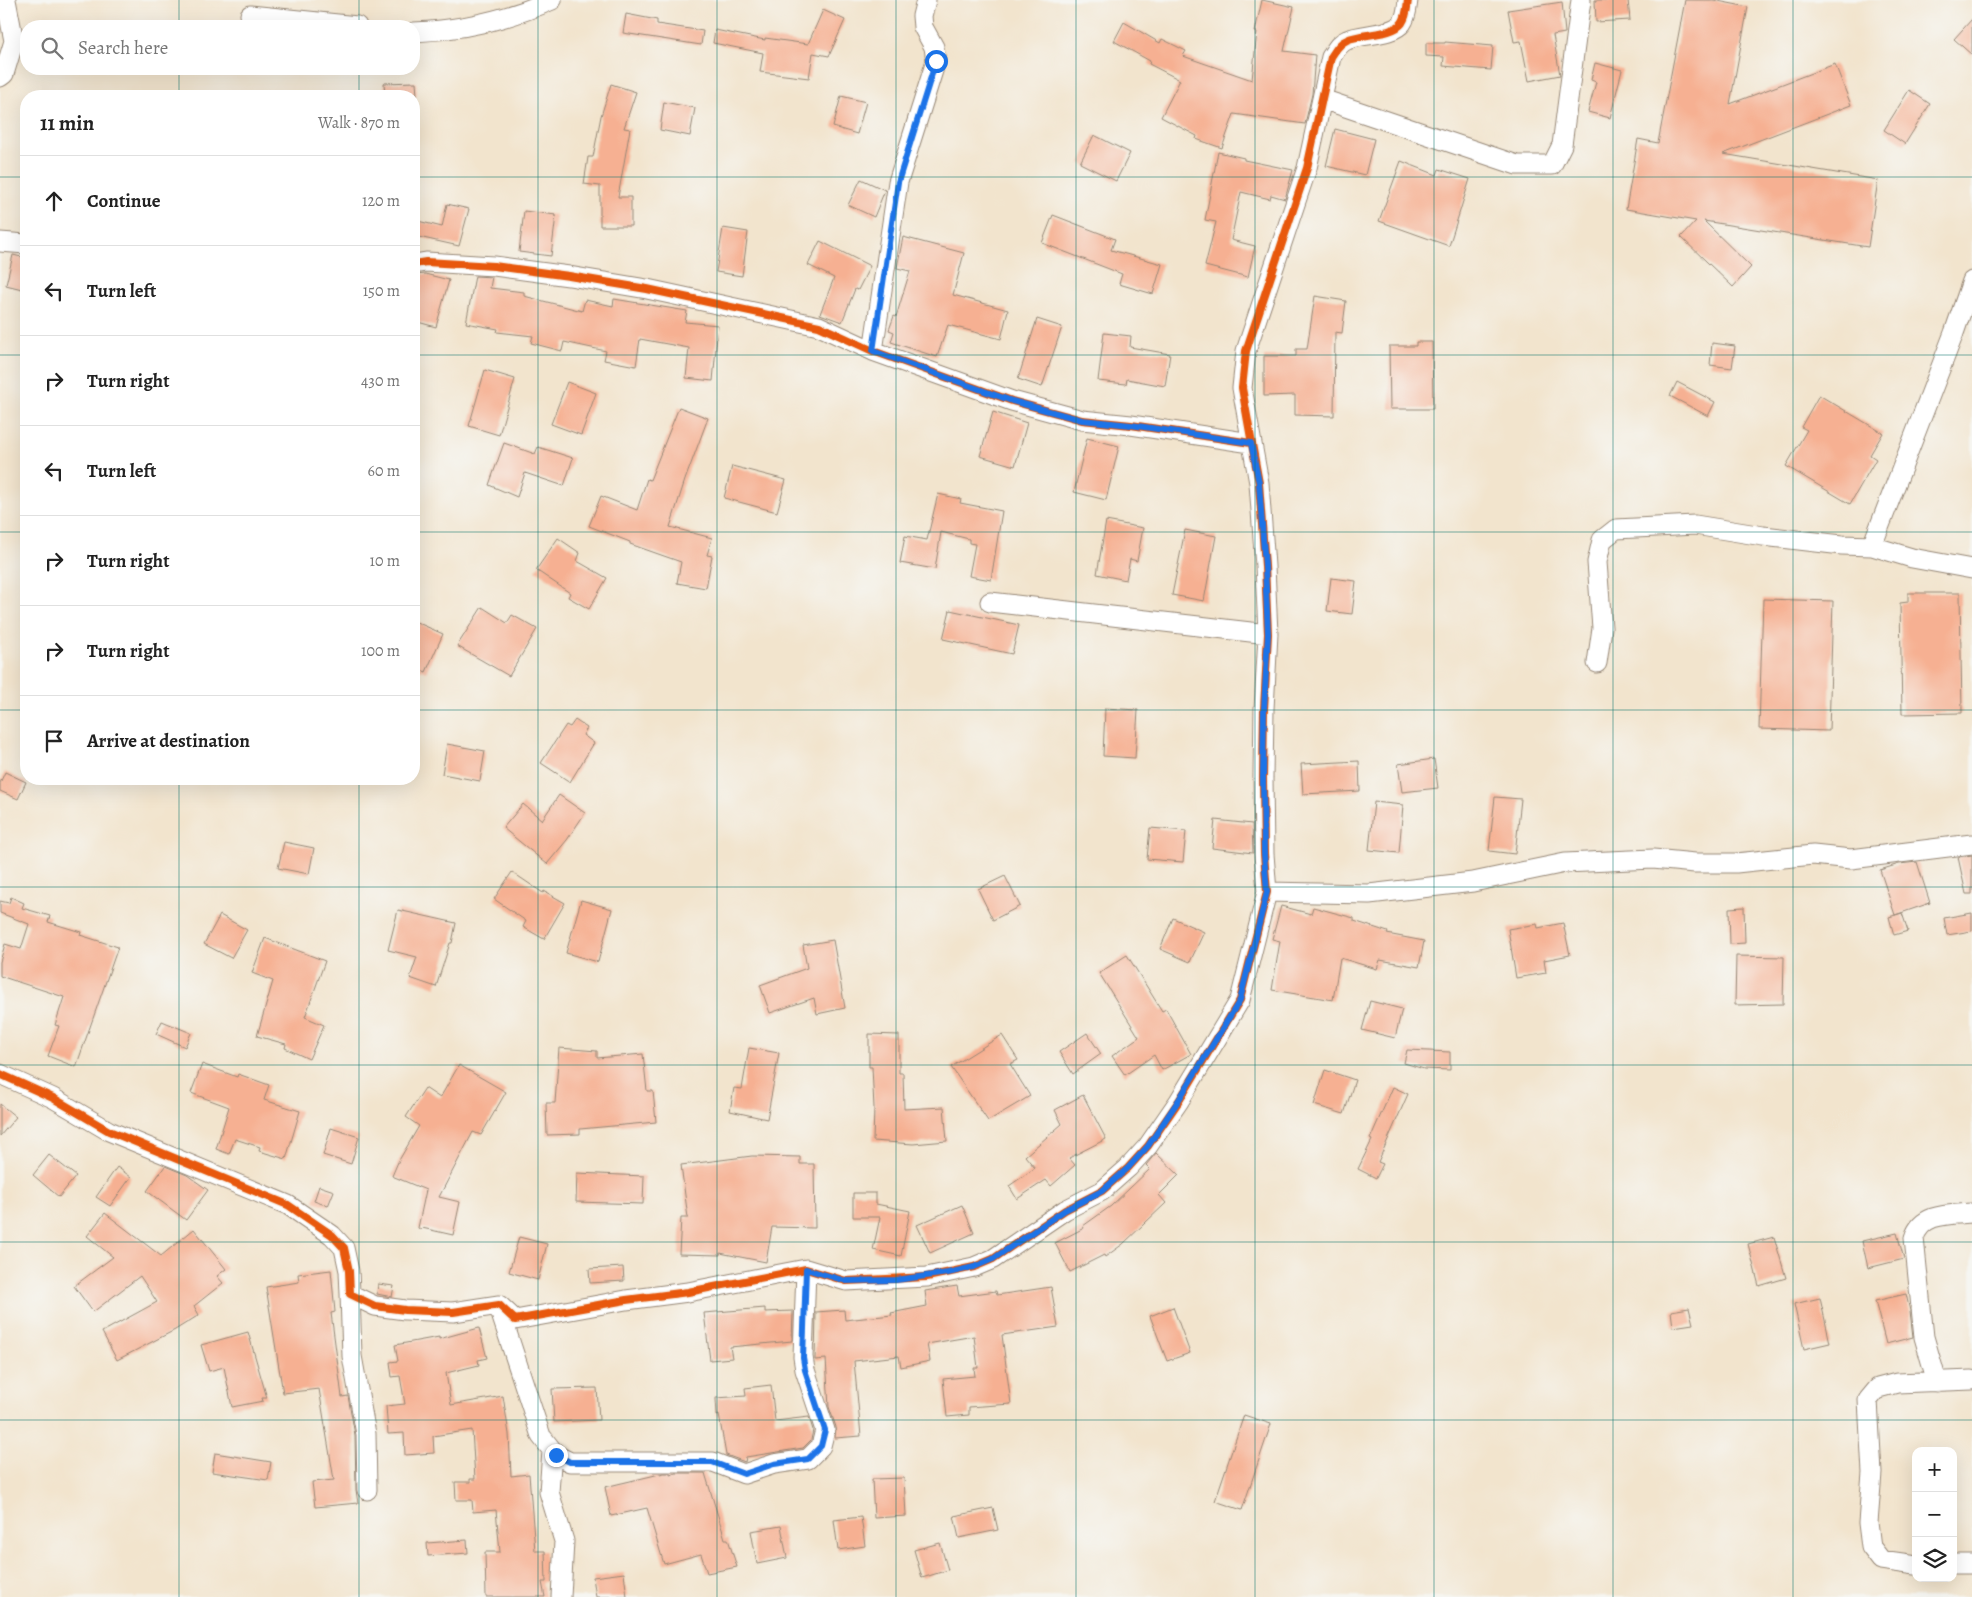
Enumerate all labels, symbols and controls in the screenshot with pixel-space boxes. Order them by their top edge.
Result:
search box [20,20,420,75]
icon: search [38,34,66,62]
text: Search here [78,35,168,61]
route start [925,50,948,73]
text: 11 min [40,109,94,137]
text: Walk · 870 m [318,112,400,134]
icon: ahead [40,187,68,215]
text: Continue [87,188,161,214]
text: 120 m [362,190,400,212]
icon: left [40,277,68,305]
text: Turn left [87,278,156,304]
text: 150 m [363,280,400,302]
icon: right [40,367,68,395]
text: Turn right [87,368,169,394]
text: 430 m [361,370,400,392]
icon: left [40,457,68,485]
text: Turn left [87,458,156,484]
text: 60 m [368,460,400,482]
icon: right [40,547,68,575]
text: Turn right [87,548,169,574]
text: 10 m [370,550,400,572]
icon: right [40,637,68,665]
text: Turn right [87,638,169,664]
text: 100 m [361,640,400,662]
icon: arrive [40,727,68,755]
text: Arrive at destination [87,728,250,754]
route end [545,1444,568,1467]
map controls [1912,1447,1957,1582]
button: + [1912,1447,1957,1492]
button: − [1912,1492,1957,1537]
button: layers [1912,1537,1957,1582]

